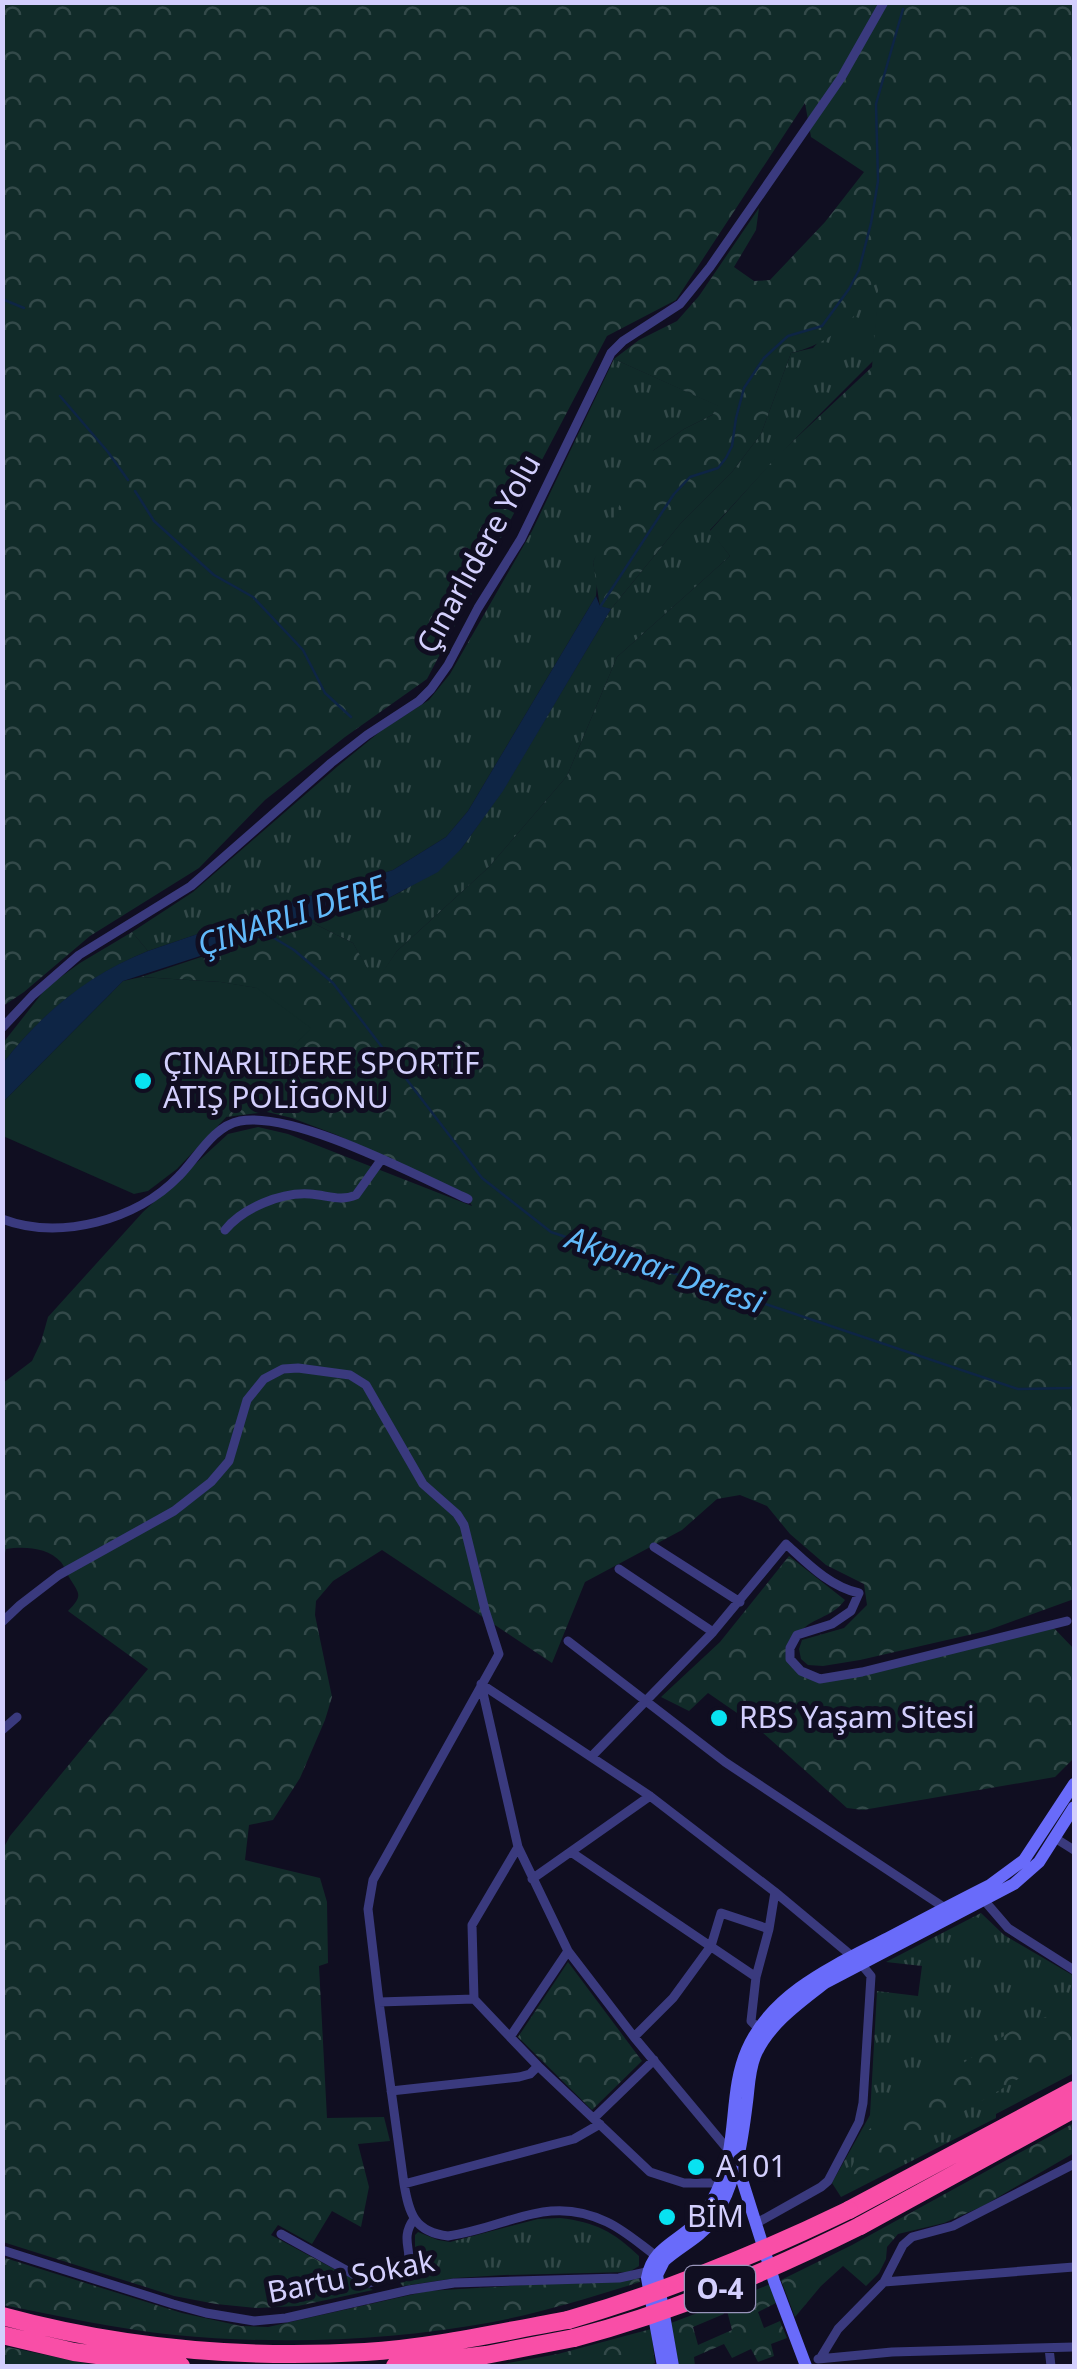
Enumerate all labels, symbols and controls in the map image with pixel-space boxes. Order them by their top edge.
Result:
street label: Çınarlıdere Yolu [406,446,549,660]
water label: ÇINARLI DERE [191,864,391,965]
place label: ÇINARLIDERE SPORTİF ATIŞ POLİGONU [163,1042,480,1117]
marker: ÇINARLIDERE SPORTİF ATIŞ POLİGONU [132,1070,154,1092]
water label: Akpınar Deresi [559,1214,770,1323]
place label: RBS Yaşam Sitesi [739,1696,975,1737]
marker: RBS Yaşam Sitesi [708,1707,730,1729]
place label: A101 [716,2145,787,2186]
marker: A101 [685,2156,707,2178]
place label: BİM [687,2195,744,2236]
marker: BİM [656,2206,678,2228]
street label: Bartu Sokak [264,2239,438,2312]
road number: O-4 [685,2266,755,2312]

